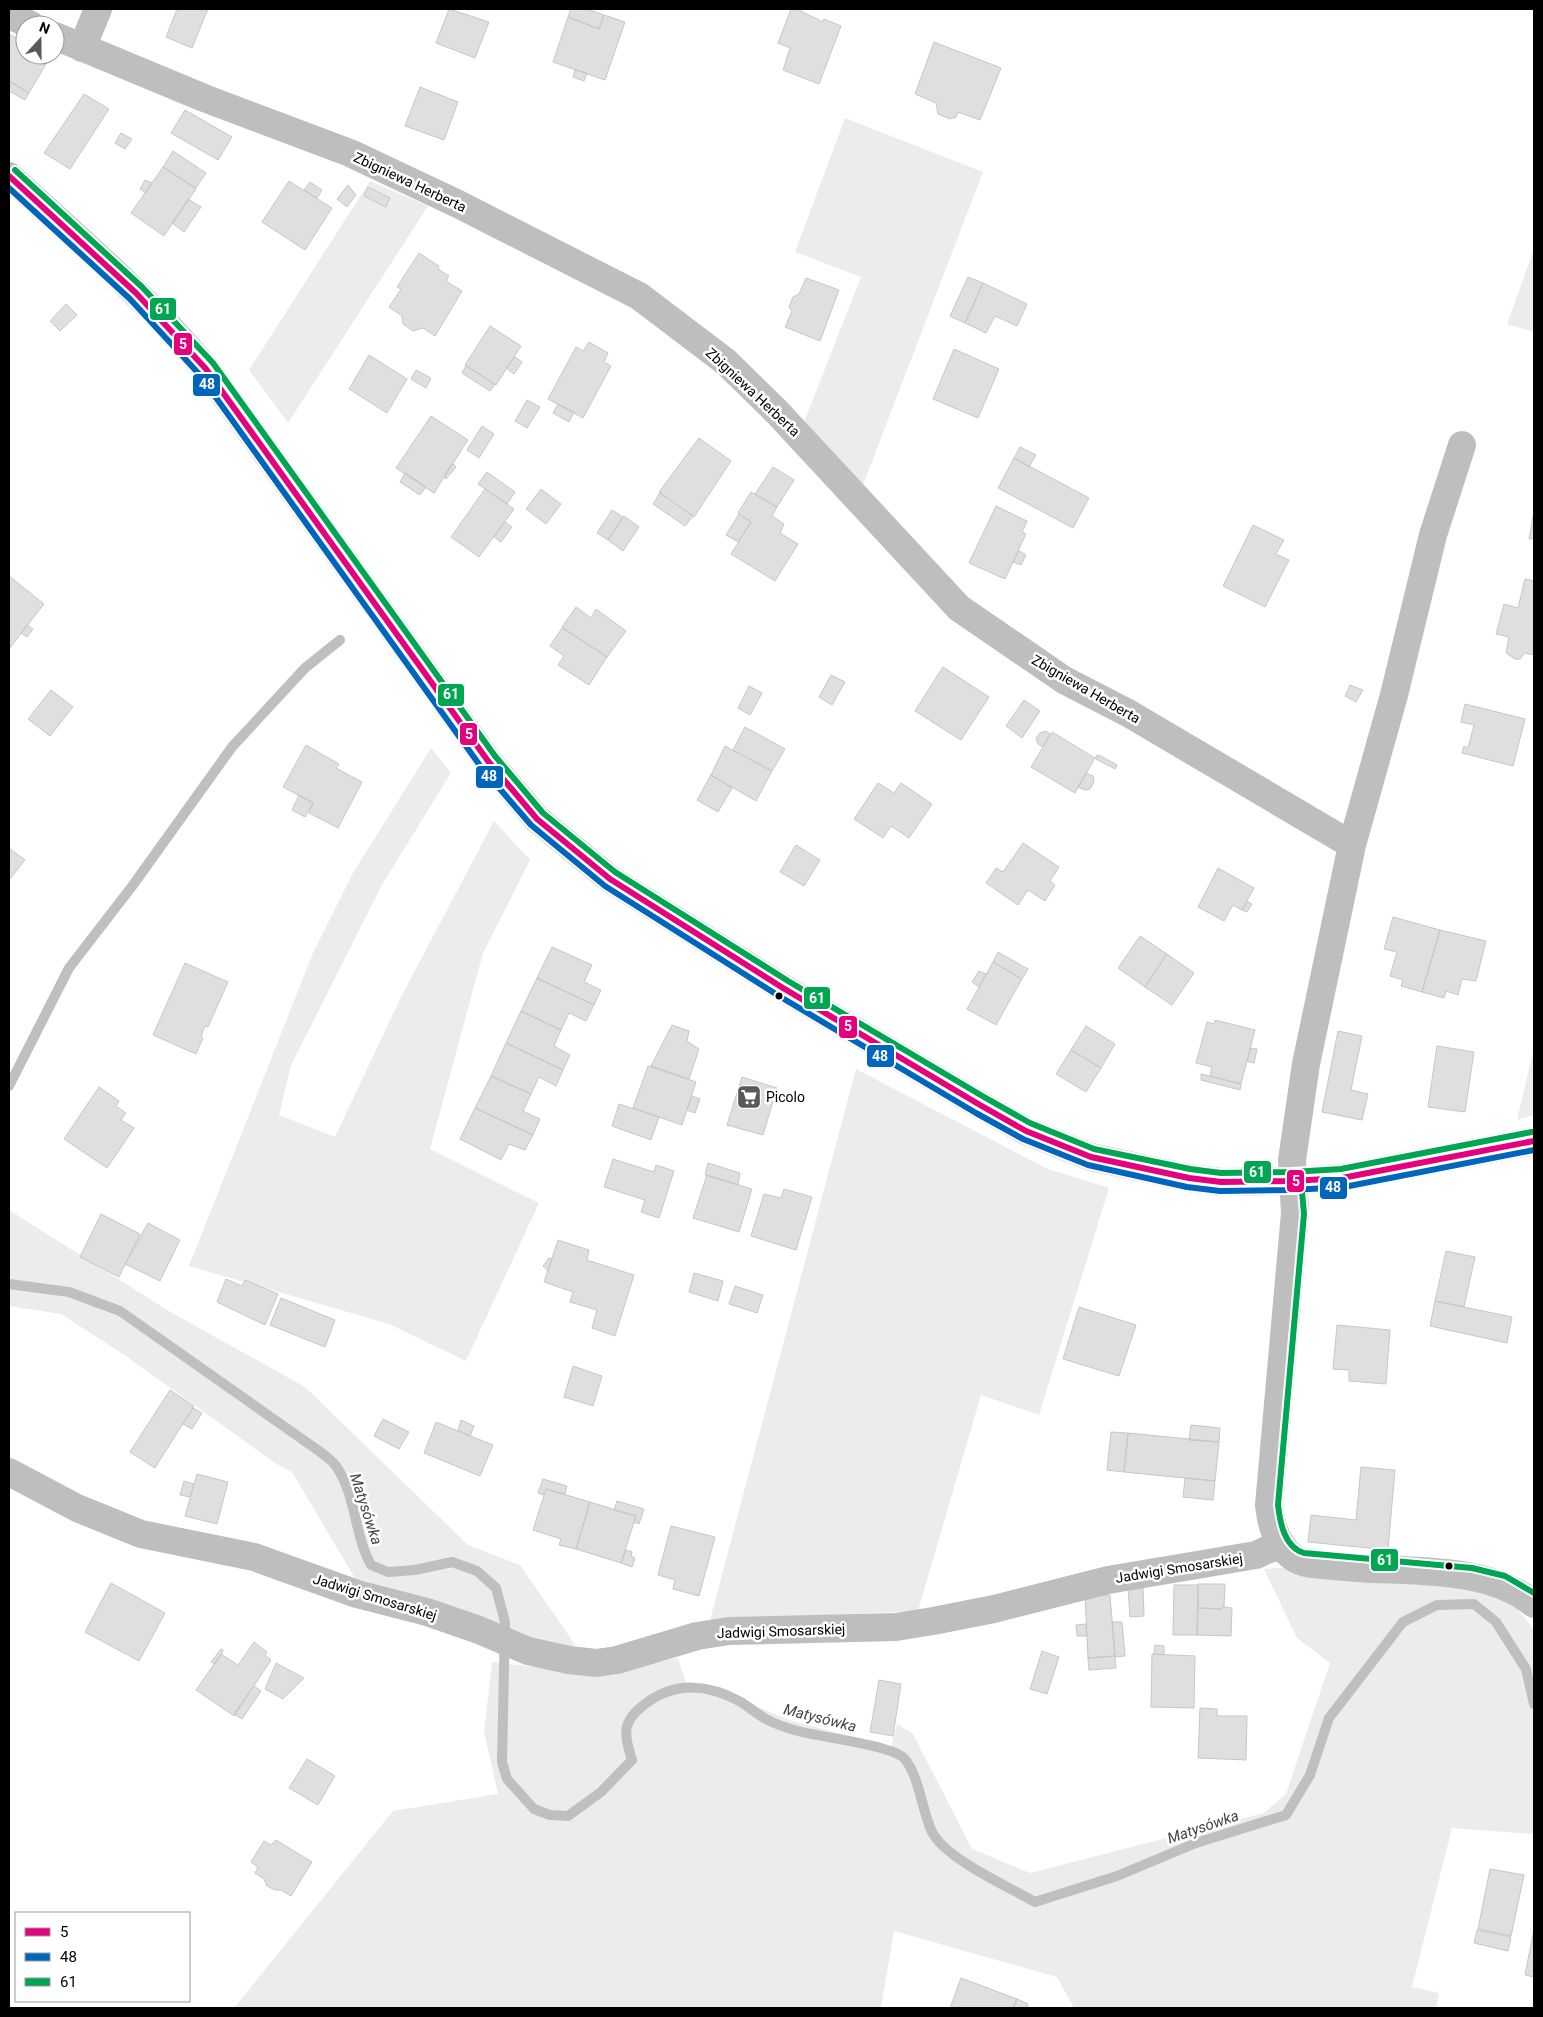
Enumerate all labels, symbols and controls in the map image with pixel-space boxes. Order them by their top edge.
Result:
north arrow [15,15,65,65]
text: N [37,19,52,37]
street label: Zbigniewa Herberta [351,149,469,215]
line badge: 61 [149,297,177,321]
text: 61 [155,301,171,317]
line badge: 5 [173,332,193,356]
text: 5 [179,336,187,352]
street label: Zbigniewa Herberta [703,344,803,440]
line badge: 48 [192,373,221,397]
text: 48 [199,376,215,392]
street label: Zbigniewa Herberta [1029,651,1143,727]
line badge: 61 [437,683,465,707]
text: 61 [443,686,459,702]
line badge: 5 [459,722,478,746]
text: 5 [465,726,473,742]
line badge: 48 [475,765,504,789]
text: 48 [481,768,497,784]
line badge: 61 [803,986,831,1010]
text: 61 [809,990,825,1006]
unlabelled marker [774,991,784,1001]
line badge: 5 [838,1015,858,1039]
text: 5 [844,1018,852,1034]
line badge: 48 [866,1044,895,1068]
text: 48 [872,1048,888,1064]
supermarket icon: Picolo [736,1084,762,1110]
place label: Picolo [766,1089,805,1105]
line badge: 61 [1243,1160,1272,1184]
text: 61 [1249,1164,1265,1180]
line badge: 5 [1286,1169,1305,1193]
text: 5 [1292,1173,1300,1189]
line badge: 48 [1319,1176,1348,1200]
text: 48 [1325,1179,1341,1195]
water label: Matysówka [346,1471,386,1547]
line badge: 61 [1370,1548,1399,1572]
street label: Jadwigi Smosarskiej [1114,1550,1244,1586]
text: 61 [1377,1552,1393,1568]
unlabelled marker [1444,1561,1454,1571]
street label: Jadwigi Smosarskiej [311,1571,439,1623]
street label: Jadwigi Smosarskiej [716,1621,846,1641]
water label: Matysówka [782,1700,858,1736]
water label: Matysówka [1165,1806,1241,1848]
legend [15,1912,190,2002]
text: 5 [60,1923,68,1941]
text: 48 [60,1948,77,1966]
text: 61 [60,1973,77,1991]

